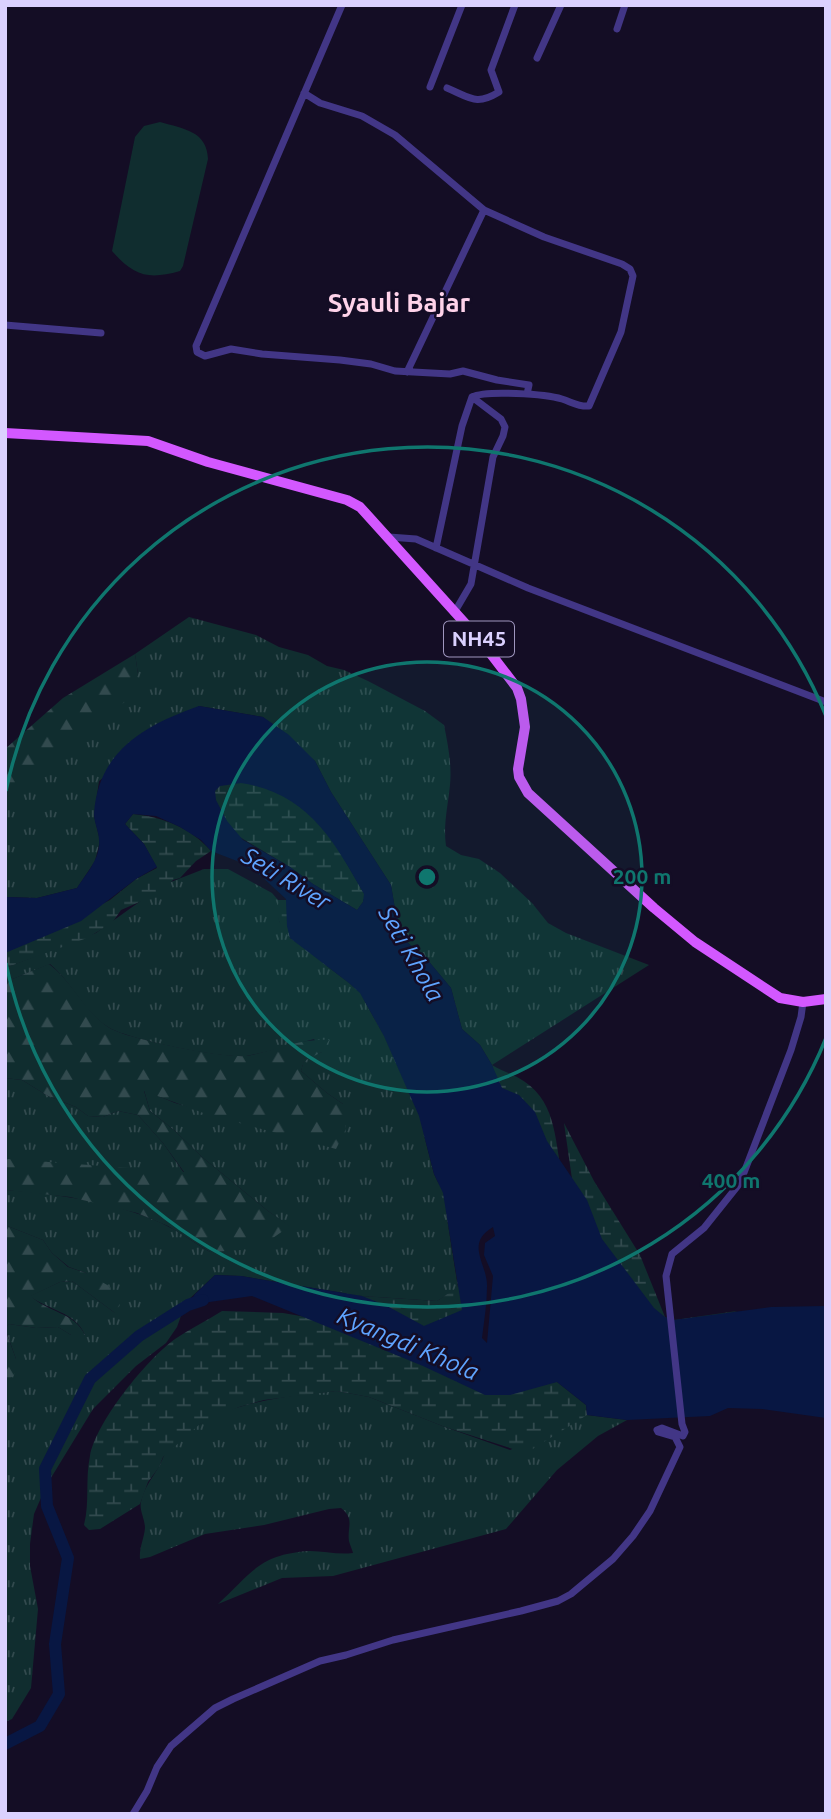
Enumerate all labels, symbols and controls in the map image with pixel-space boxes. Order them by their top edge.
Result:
district label: Syauli Bajar [328,288,471,317]
road number: NH45 [444,622,514,656]
water label: Seti River [236,841,336,916]
text: 200 m [613,864,671,888]
centre of rings [415,865,439,889]
water label: Seti Khola [373,900,450,1006]
text: 400 m [702,1168,760,1192]
water label: Kyangdi Khola [334,1302,483,1385]

